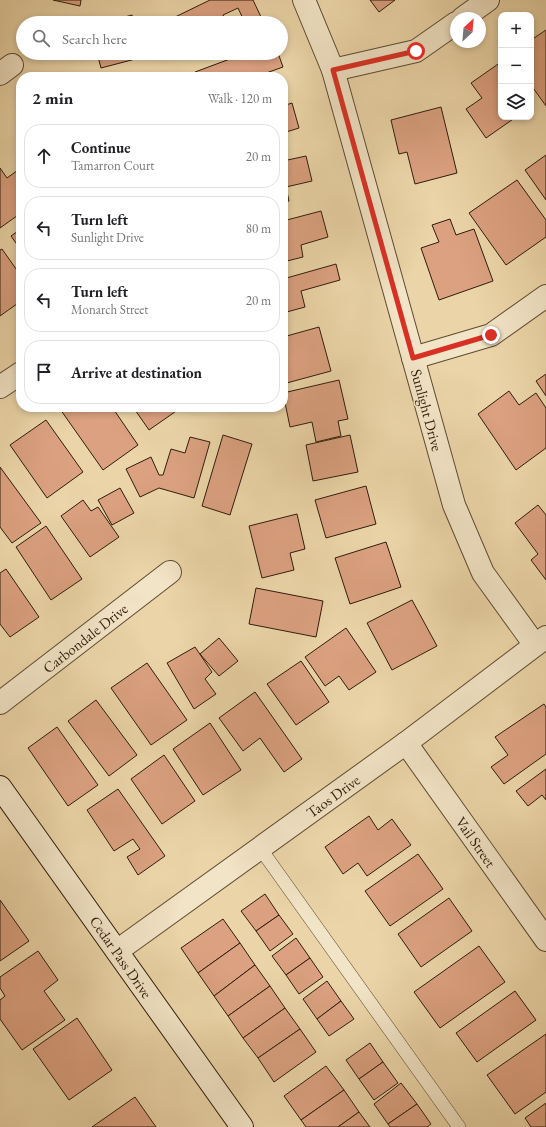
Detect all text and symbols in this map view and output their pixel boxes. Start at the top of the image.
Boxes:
north arrow [450,12,486,48]
map controls [498,12,534,120]
button: + [498,12,534,48]
search box [16,16,288,60]
icon: search [30,27,52,49]
text: Search here [62,29,127,48]
route start [407,42,425,60]
button: − [498,48,534,84]
button: layers [498,84,534,120]
text: 2 min [32,87,73,109]
text: Walk · 120 m [208,90,272,107]
text: Continue [71,138,131,157]
icon: ahead [33,145,55,167]
text: 20 m [246,148,271,165]
text: Tamarron Court [71,157,154,174]
text: Turn left [71,210,128,229]
icon: left [33,217,55,239]
text: 80 m [246,220,271,237]
text: Sunlight Drive [71,229,144,246]
text: Turn left [71,282,128,301]
icon: left [33,289,55,311]
text: 20 m [246,292,271,309]
text: Monarch Street [71,301,148,318]
route end [482,326,500,344]
icon: arrive [33,361,55,383]
text: Arrive at destination [71,363,202,382]
street label: Sunlight Drive [407,367,447,453]
street label: Carbondale Drive [39,599,131,677]
street label: Taos Drive [302,770,364,822]
street label: Vail Street [452,813,501,871]
street label: Cedar Pass Drive [86,912,156,1002]

